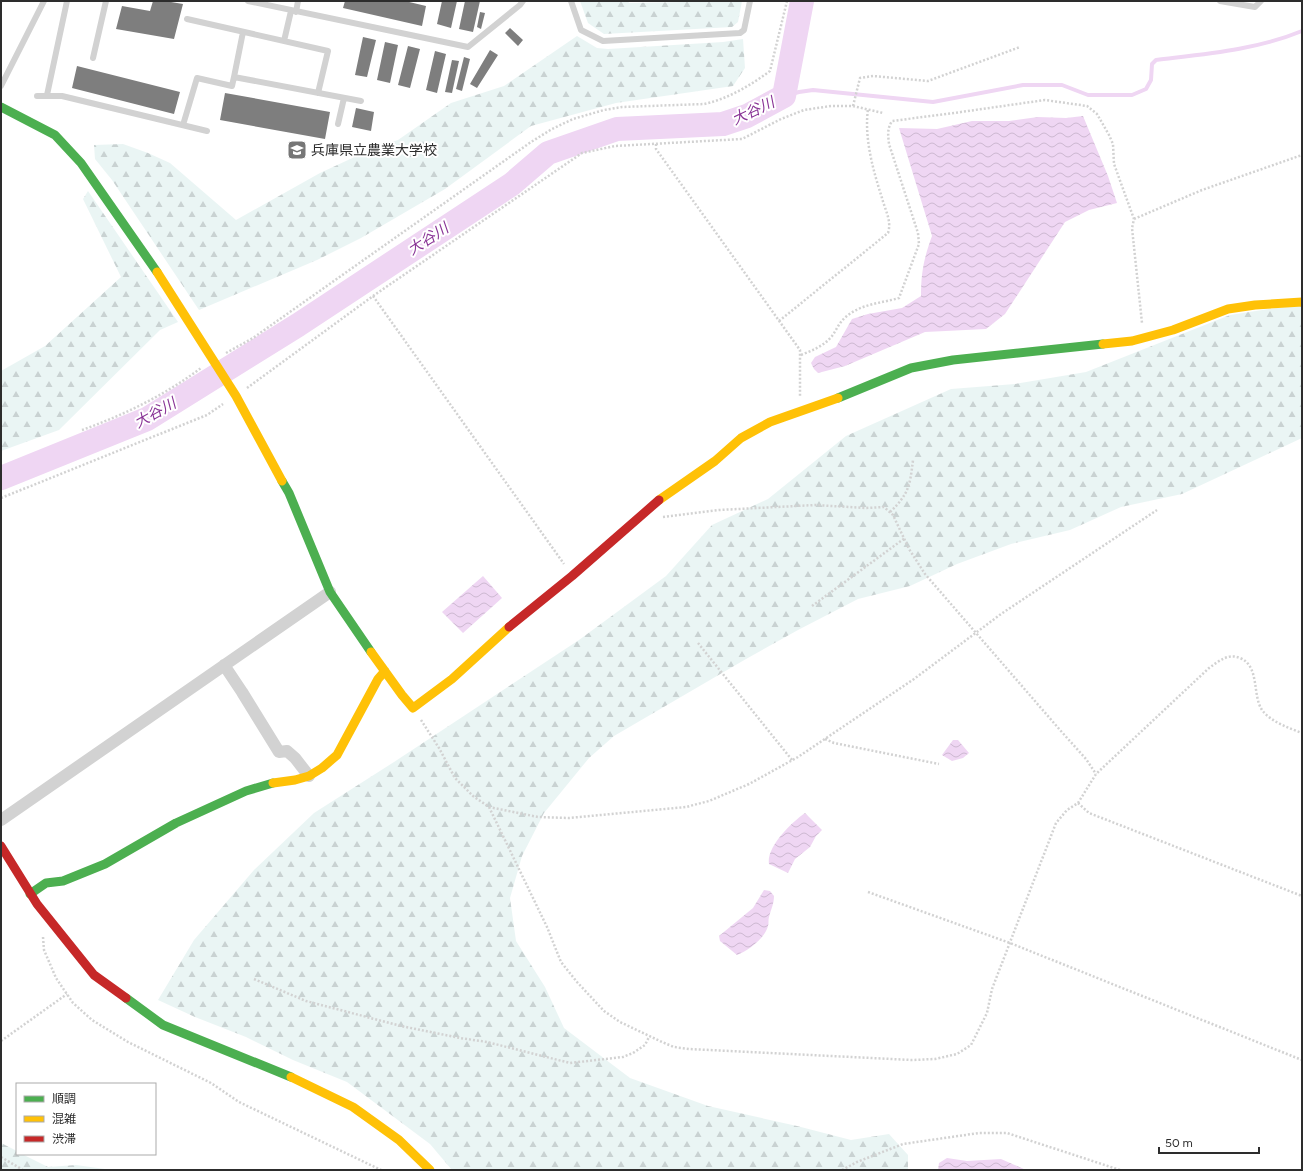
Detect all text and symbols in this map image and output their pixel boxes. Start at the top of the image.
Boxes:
water label: 大谷川 [729,92,779,129]
school or university icon: 兵庫県立農業大学校 [286,139,308,161]
place label: 兵庫県立農業大学校 [311,142,437,159]
water label: 大谷川 [404,218,453,259]
water label: 大谷川 [131,393,181,432]
legend [16,1083,156,1155]
text: 順調 [52,1092,76,1106]
text: 混雑 [52,1112,76,1126]
scale bar [1159,1129,1259,1155]
text: 渋滞 [52,1132,76,1146]
text: 50 m [1165,1136,1193,1150]

